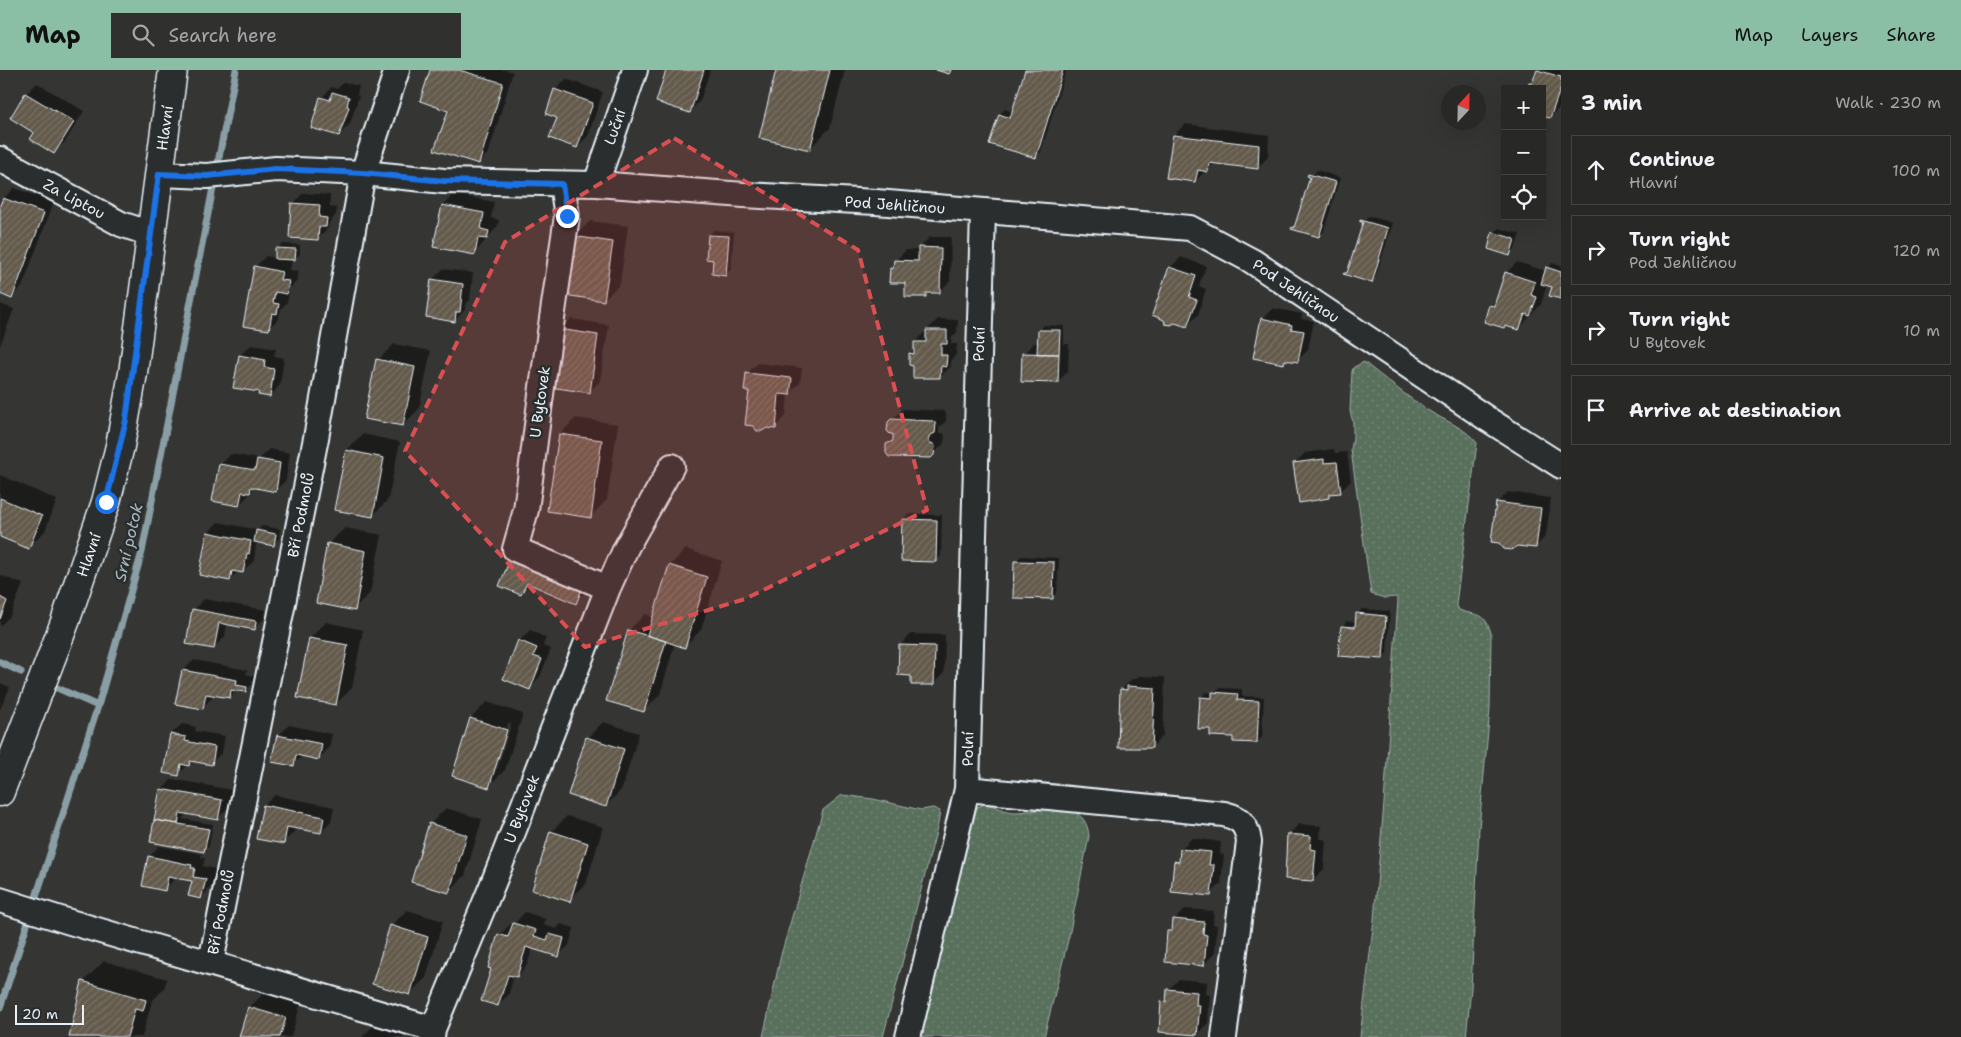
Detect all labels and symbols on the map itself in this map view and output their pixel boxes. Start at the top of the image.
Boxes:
north arrow [1441,85,1486,130]
street label: Hlavní [152,103,178,152]
street label: Luční [600,106,631,148]
street label: Za Liptou [40,174,108,224]
street label: Pod Jehličnou [844,192,946,218]
route end [556,205,579,228]
street label: Pod Jehličnou [1249,254,1343,328]
street label: Polní [968,325,990,362]
street label: U Bytovek [525,365,555,439]
street label: Bří Podmolů [283,471,319,559]
route start [95,491,118,514]
water label: Srní potok [109,501,148,583]
street label: Hlavní [72,530,106,580]
street label: Polní [958,731,978,767]
street label: U Bytovek [500,772,544,846]
street label: Bří Podmolů [203,868,239,956]
scale bar [15,1002,84,1025]

